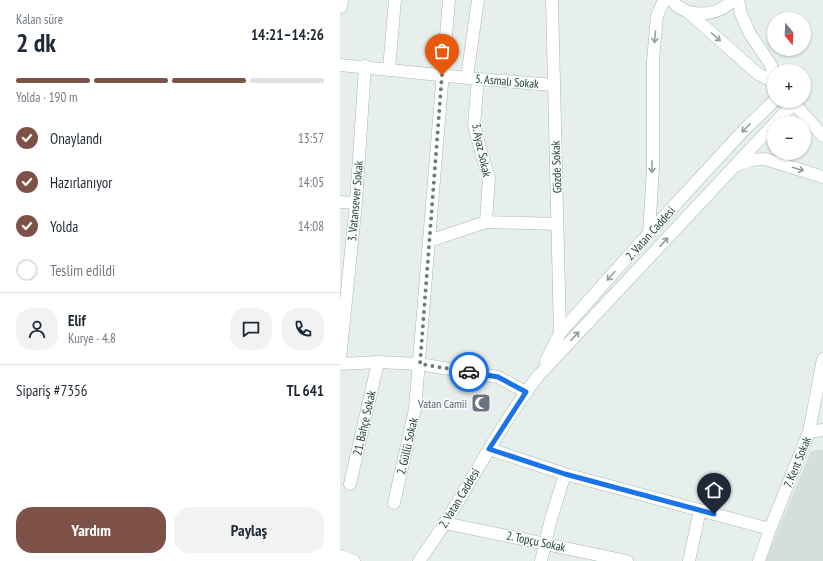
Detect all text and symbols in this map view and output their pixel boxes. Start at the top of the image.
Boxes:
text: Kalan süre [16,11,63,28]
north arrow [767,12,811,56]
map controls [767,12,811,160]
text: 14:21–14:26 [251,25,324,44]
text: 2 dk [16,26,56,59]
one-way arrow [651,30,659,43]
one-way arrow [711,33,721,42]
pin [425,34,459,75]
icon: bag [431,40,453,62]
button: + [767,64,811,108]
street label: 5. Asmalı Sokak [475,71,540,91]
text: Yolda · 190 m [16,89,78,106]
button: − [767,116,811,160]
street label: 3. Ayaz Sokak [469,122,495,179]
one-way arrow [741,123,751,133]
icon: check [16,127,38,149]
text: Onaylandı [50,129,102,148]
text: 13:57 [298,130,324,147]
street label: Gözde Sokak [548,140,564,193]
street label: 3. Vatansever Sokak [344,160,366,242]
one-way arrow [649,160,656,173]
one-way arrow [792,166,805,173]
icon: check [16,171,38,193]
text: Hazırlanıyor [50,173,112,192]
text: 14:05 [298,174,324,191]
street label: 2. Vatan Caddesi [622,203,678,263]
icon: check [16,215,38,237]
text: Yolda [50,217,78,236]
text: 14:08 [298,218,324,235]
one-way arrow [659,236,668,247]
text: Teslim edildi [50,261,115,280]
one-way arrow [607,271,616,281]
button: person [16,308,58,350]
button: chat [230,308,272,350]
button: phone [282,308,324,350]
text: Elif [68,311,85,330]
text: Kurye · 4.8 [68,330,116,347]
one-way arrow [570,332,579,342]
courier [449,352,489,392]
icon: car [458,361,480,383]
text: Sipariş #7356 [16,381,88,400]
text: TL 641 [287,381,324,400]
street label: 21. Bahçe Sokak [349,389,379,457]
mosque icon: Vatan Camii [470,392,492,414]
place label: Vatan Camii [417,396,467,411]
street label: 2. Güllü Sokak [393,416,421,476]
street label: 7. Kent Sokak [780,434,814,490]
street label: 2. Vatan Caddesi [435,465,483,531]
pin [697,473,731,514]
icon: home [703,479,725,501]
button: Yardım [16,507,166,553]
button: Paylaş [174,507,324,553]
street label: 2. Topçu Sokak [505,527,567,555]

